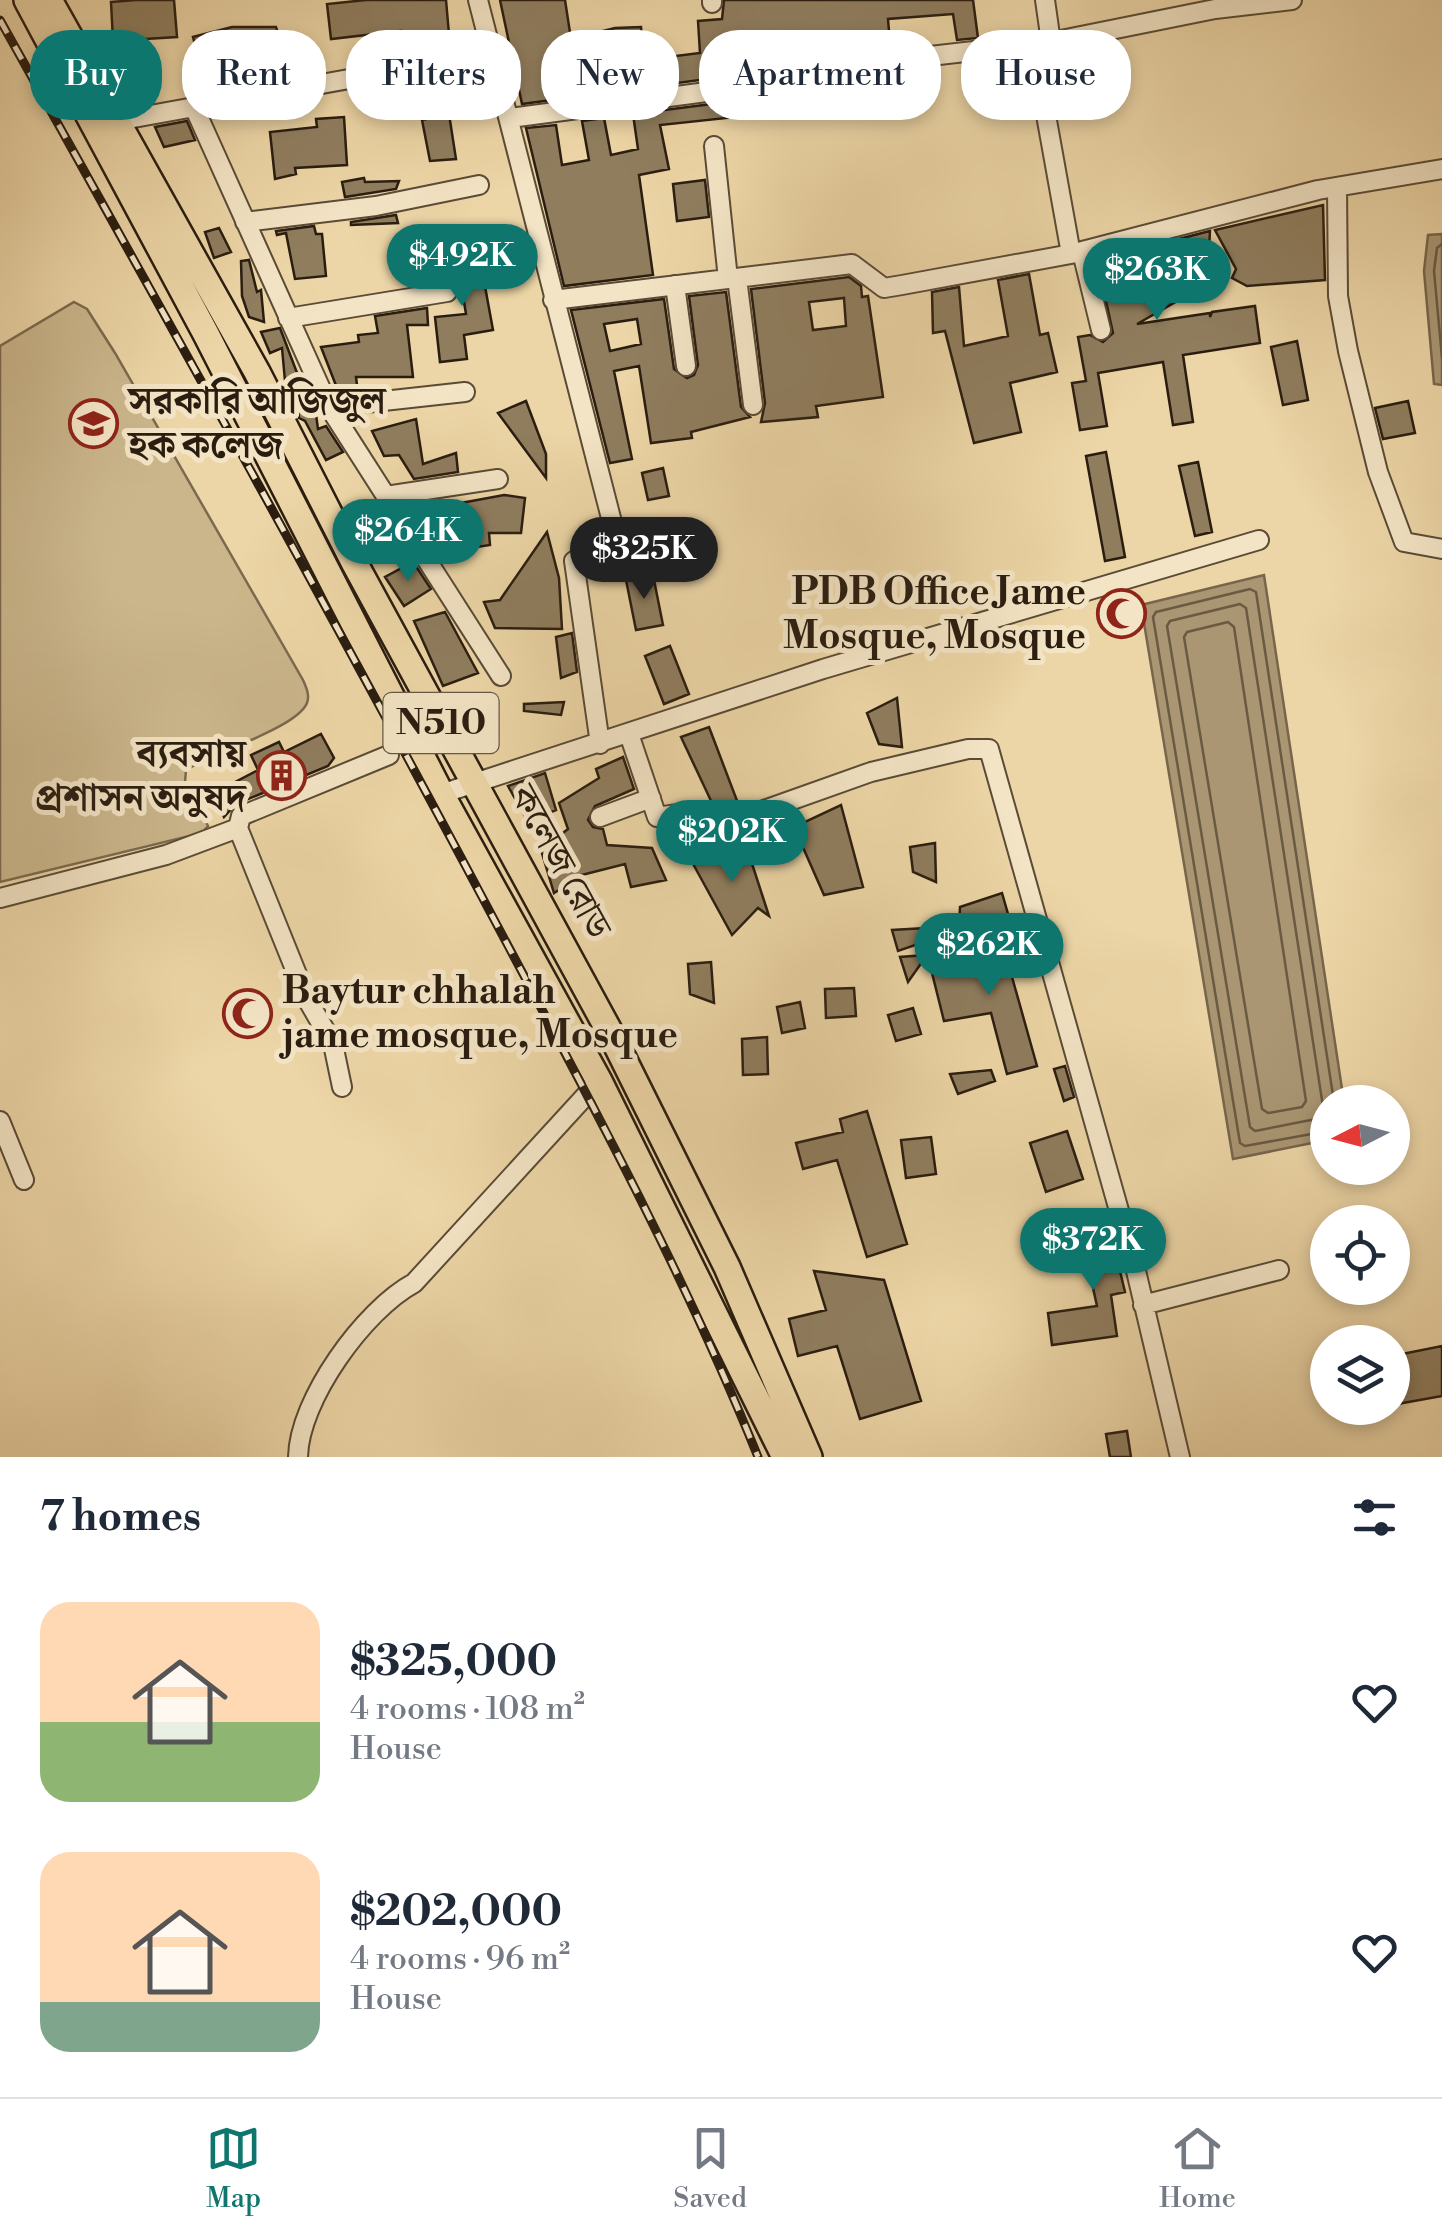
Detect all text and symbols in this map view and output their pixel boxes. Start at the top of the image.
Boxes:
chip: Buy [30,30,162,120]
chip: Rent [182,30,326,120]
chip: Filters [346,30,521,120]
chip: New [541,30,679,120]
chip: Apartment [699,30,941,120]
chip: House [961,30,1131,120]
pin: $492K [392,224,532,309]
text: $492K [409,236,515,276]
pin: $263K [1087,238,1227,323]
text: $263K [1105,250,1209,290]
place label: সরকারি আজিজুল হক কলেজ [126,377,388,469]
school or university icon: সরকারি আজিজুল হক কলেজ [67,397,119,449]
pin: $264K [338,499,478,584]
text: $264K [354,511,462,551]
pin: $325K [574,517,714,602]
text: $325K [592,529,696,569]
place label: PDB Office Jame Mosque, Mosque [783,569,1086,660]
mosque icon: PDB Office Jame Mosque, Mosque [1095,588,1147,640]
road number: N510 [384,693,498,753]
place label: ব্যবসায় প্রশাসন অনুষদ [35,731,248,822]
building icon: ব্যবসায় প্রশাসন অনুষদ [255,750,307,802]
street label: কলেজ রোড [498,775,622,948]
pin: $202K [662,800,802,885]
text: $202K [678,812,786,852]
pin: $262K [919,913,1059,998]
text: $262K [936,925,1042,965]
place label: Baytur chhalah jame mosque, Mosque [278,968,678,1059]
mosque icon: Baytur chhalah jame mosque, Mosque [221,987,273,1039]
north arrow [1310,1085,1410,1185]
map controls [1310,1085,1410,1425]
button: locate [1310,1205,1410,1305]
pin: $372K [1023,1208,1163,1293]
text: $372K [1042,1220,1144,1260]
button: layers [1310,1325,1410,1425]
icon: filters [1347,1490,1402,1545]
text: 7 homes [40,1491,201,1544]
text: $325,000 [350,1636,557,1689]
icon: home [120,1642,240,1762]
icon: heart [1347,1675,1402,1730]
text: 4 rooms · 108 m² [350,1689,585,1729]
text: House [350,1729,442,1769]
text: $202,000 [350,1886,562,1939]
icon: home [120,1892,240,2012]
icon: heart [1347,1925,1402,1980]
text: 4 rooms · 96 m² [350,1939,570,1979]
text: House [350,1979,442,2019]
tab: Map [206,2121,261,2216]
tab: Saved [673,2121,747,2216]
tab: Home [1159,2121,1236,2216]

